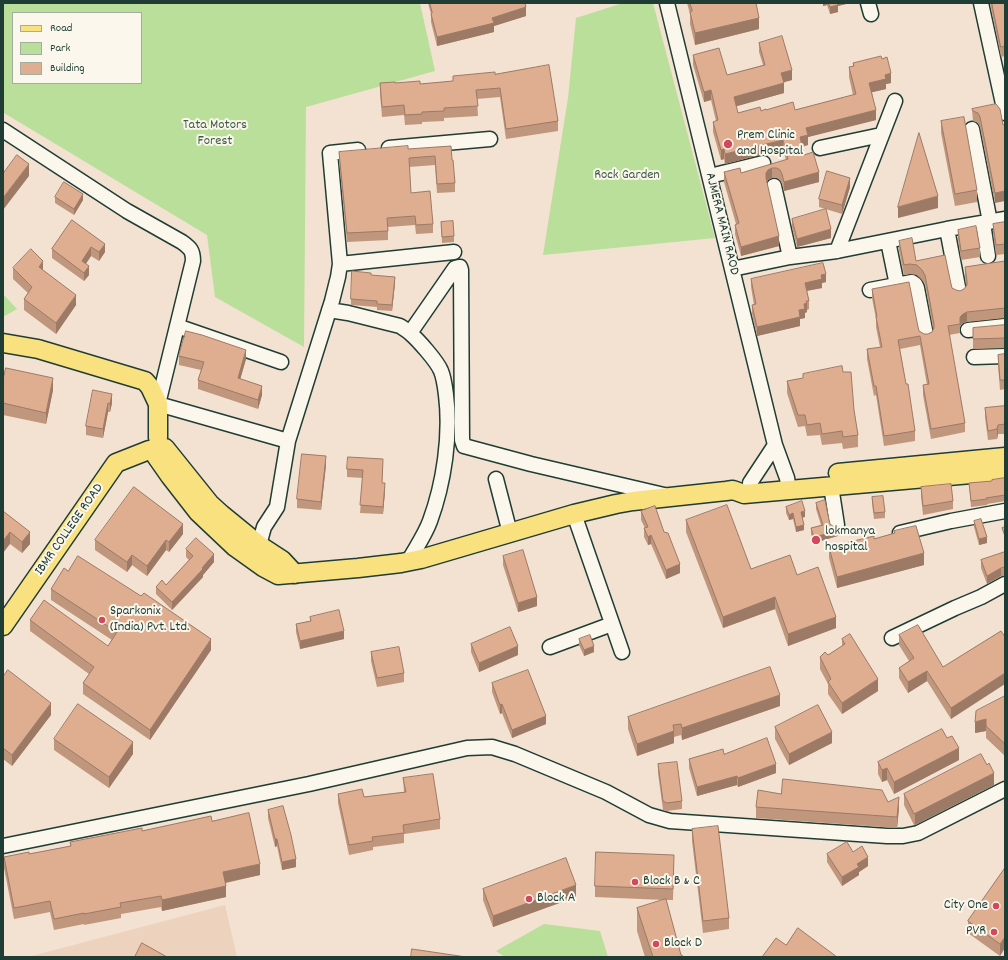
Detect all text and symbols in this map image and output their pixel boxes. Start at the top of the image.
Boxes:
legend [12,12,142,84]
text: Road [50,20,72,37]
text: Park [50,40,70,57]
text: Building [50,60,85,77]
park label: Tata Motors Forest [183,118,247,150]
place label: Prem Clinic and Hospital [737,128,803,160]
marker: Prem Clinic and Hospital [722,138,734,150]
park label: Rock Garden [594,168,660,184]
street label: AJMERA MAIN RAOD [700,171,742,277]
street label: IBMR COLLEGE ROAD [32,481,108,579]
place label: lokmanya hospital [825,524,875,556]
marker: lokmanya hospital [810,534,822,546]
place label: Sparkonix (India) Pvt. Ltd. [110,604,189,636]
marker: Sparkonix (India) Pvt. Ltd. [97,615,107,625]
place label: Block B & C [643,874,700,890]
marker: Block B & C [630,877,640,887]
place label: Block A [537,891,575,907]
marker: Block A [524,894,534,904]
place label: City One [944,898,988,914]
marker: City One [991,901,1001,911]
place label: PVR [966,924,986,940]
marker: PVR [989,927,999,937]
place label: Block D [664,936,702,952]
marker: Block D [651,939,661,949]

